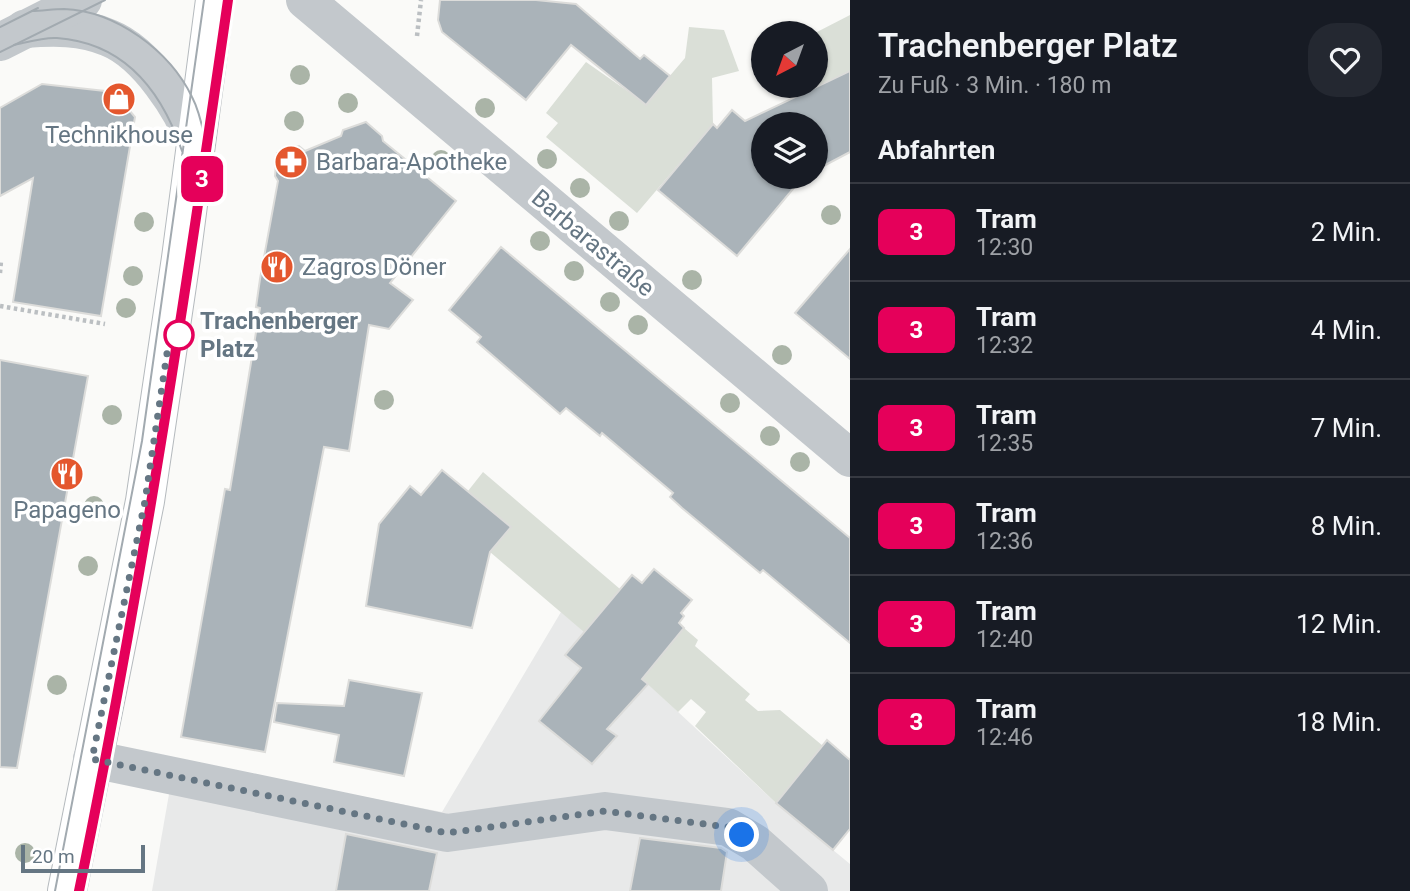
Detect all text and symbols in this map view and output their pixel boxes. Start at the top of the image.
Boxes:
north arrow [751,21,828,98]
map controls [751,21,828,189]
button: heart [1308,23,1382,97]
text: Trachenberger Platz [878,26,1178,65]
text: Zu Fuß · 3 Min. · 180 m [878,72,1111,99]
shop icon: Technikhouse [100,80,138,118]
button: layers [751,112,828,189]
place label: Technikhouse [45,121,193,149]
text: Abfahrten [878,135,995,165]
pharmacy icon: Barbara-Apotheke [272,143,310,181]
place label: Barbara-Apotheke [316,148,507,176]
line badge: 3 [179,156,225,202]
text: 3 [195,165,209,193]
street label: Barbarastraße [526,184,660,302]
text: Tram [976,204,1037,234]
text: 2 Min. [1311,217,1382,247]
text: 3 [910,218,923,246]
text: 12:30 [976,234,1033,261]
restaurant icon: Zagros Döner [258,248,296,286]
place label: Zagros Döner [302,253,446,281]
text: Tram [976,302,1037,332]
place label: Trachenberger Platz [200,307,358,363]
text: 4 Min. [1311,315,1382,345]
text: 3 [910,316,923,344]
marker: Trachenberger Platz [164,320,194,350]
text: 12:32 [976,332,1033,359]
text: Tram [976,400,1037,430]
text: 7 Min. [1311,413,1382,443]
text: 3 [910,414,923,442]
text: 12:35 [976,430,1033,457]
restaurant icon: Papageno [48,455,86,493]
place label: Papageno [13,496,121,524]
text: Tram [976,498,1037,528]
text: 8 Min. [1311,511,1382,541]
text: 3 [910,512,923,540]
text: 12:36 [976,528,1033,555]
text: Tram [976,596,1037,626]
text: 12 Min. [1296,609,1382,639]
text: 3 [910,610,923,638]
text: 12:40 [976,626,1033,653]
text: Tram [976,694,1037,724]
text: 18 Min. [1296,707,1382,737]
text: 3 [910,708,923,736]
text: 12:46 [976,724,1033,751]
your location [724,817,759,852]
scale bar [21,842,145,874]
text: 20 m [32,845,75,868]

